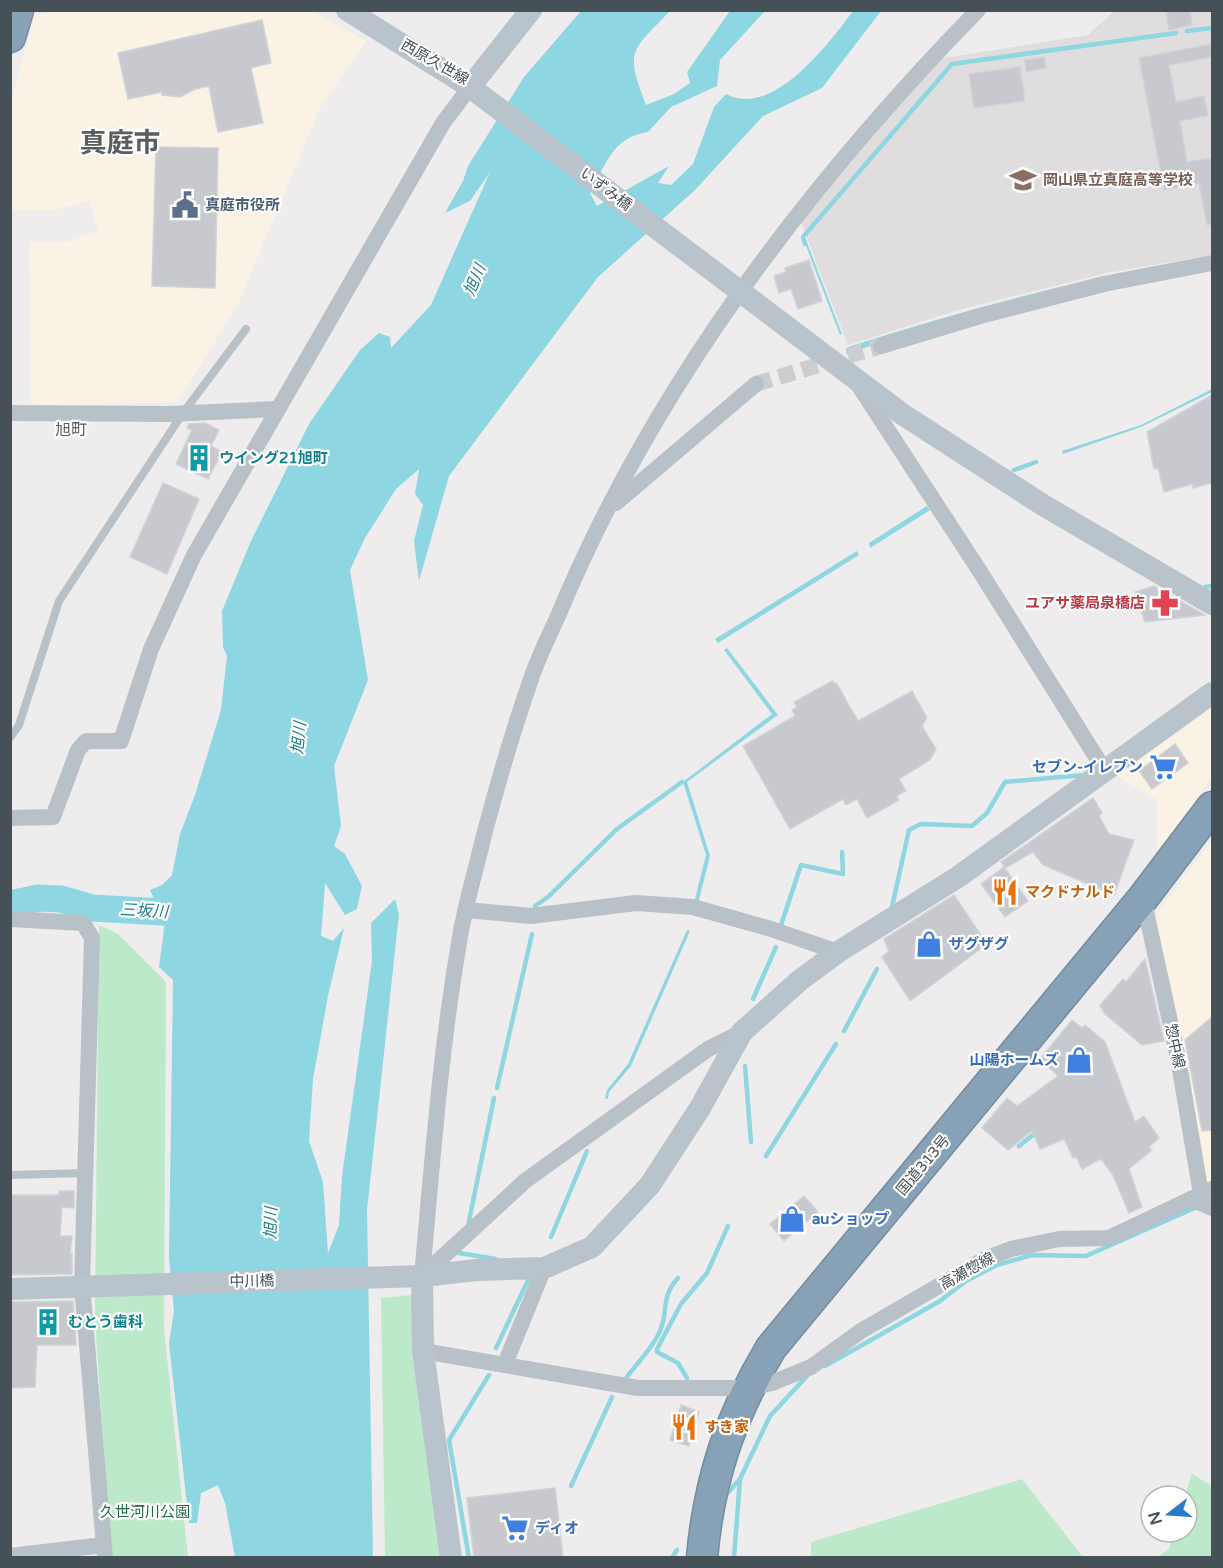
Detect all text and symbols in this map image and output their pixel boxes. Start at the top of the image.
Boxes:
street label: 西原久世線 [398,35,472,89]
district label: 真庭市 [80,127,161,160]
street label: いずみ橋 [577,164,635,214]
school or university icon: 岡山県立真庭高等学校 [1008,165,1038,195]
place label: 岡山県立真庭高等学校 [1043,171,1193,189]
public building icon: 真庭市役所 [170,190,200,220]
place label: 真庭市役所 [205,196,280,214]
water label: 旭川 [460,260,491,299]
district label: 旭町 [55,420,87,440]
building icon: ウイング21旭町 [184,443,214,473]
place label: ウイング21旭町 [219,449,328,467]
pharmacy icon: ユアサ薬局泉橋店 [1150,588,1180,618]
place label: ユアサ薬局泉橋店 [1025,594,1145,612]
water label: 旭川 [287,719,311,755]
supermarket icon: セブン-イレブン [1148,752,1178,782]
place label: セブン-イレブン [1032,758,1143,776]
restaurant icon: マクドナルド [990,877,1020,907]
place label: マクドナルド [1025,883,1115,901]
water label: 三坂川 [120,900,170,922]
shop icon: ザグザグ [914,929,944,959]
place label: ザグザグ [949,935,1009,953]
street label: 惣中線 [1162,1022,1188,1070]
shop icon: 山陽ホームズ [1064,1045,1094,1075]
place label: 山陽ホームズ [969,1051,1059,1069]
street label: 国道313号 [893,1131,953,1199]
shop icon: auショップ [777,1204,807,1234]
water label: 旭川 [260,1205,282,1239]
place label: auショップ [812,1210,890,1228]
street label: 高瀬惣線 [936,1249,998,1293]
street label: 中川橋 [229,1272,275,1290]
building icon: むとう歯科 [33,1307,63,1337]
place label: むとう歯科 [68,1313,143,1331]
restaurant icon: すき家 [669,1412,699,1442]
place label: すき家 [704,1418,749,1436]
north arrow [1139,1484,1199,1544]
park label: 久世河川公園 [100,1503,190,1521]
text: N [1144,1509,1167,1527]
supermarket icon: ディオ [500,1513,530,1543]
place label: ディオ [535,1519,579,1537]

